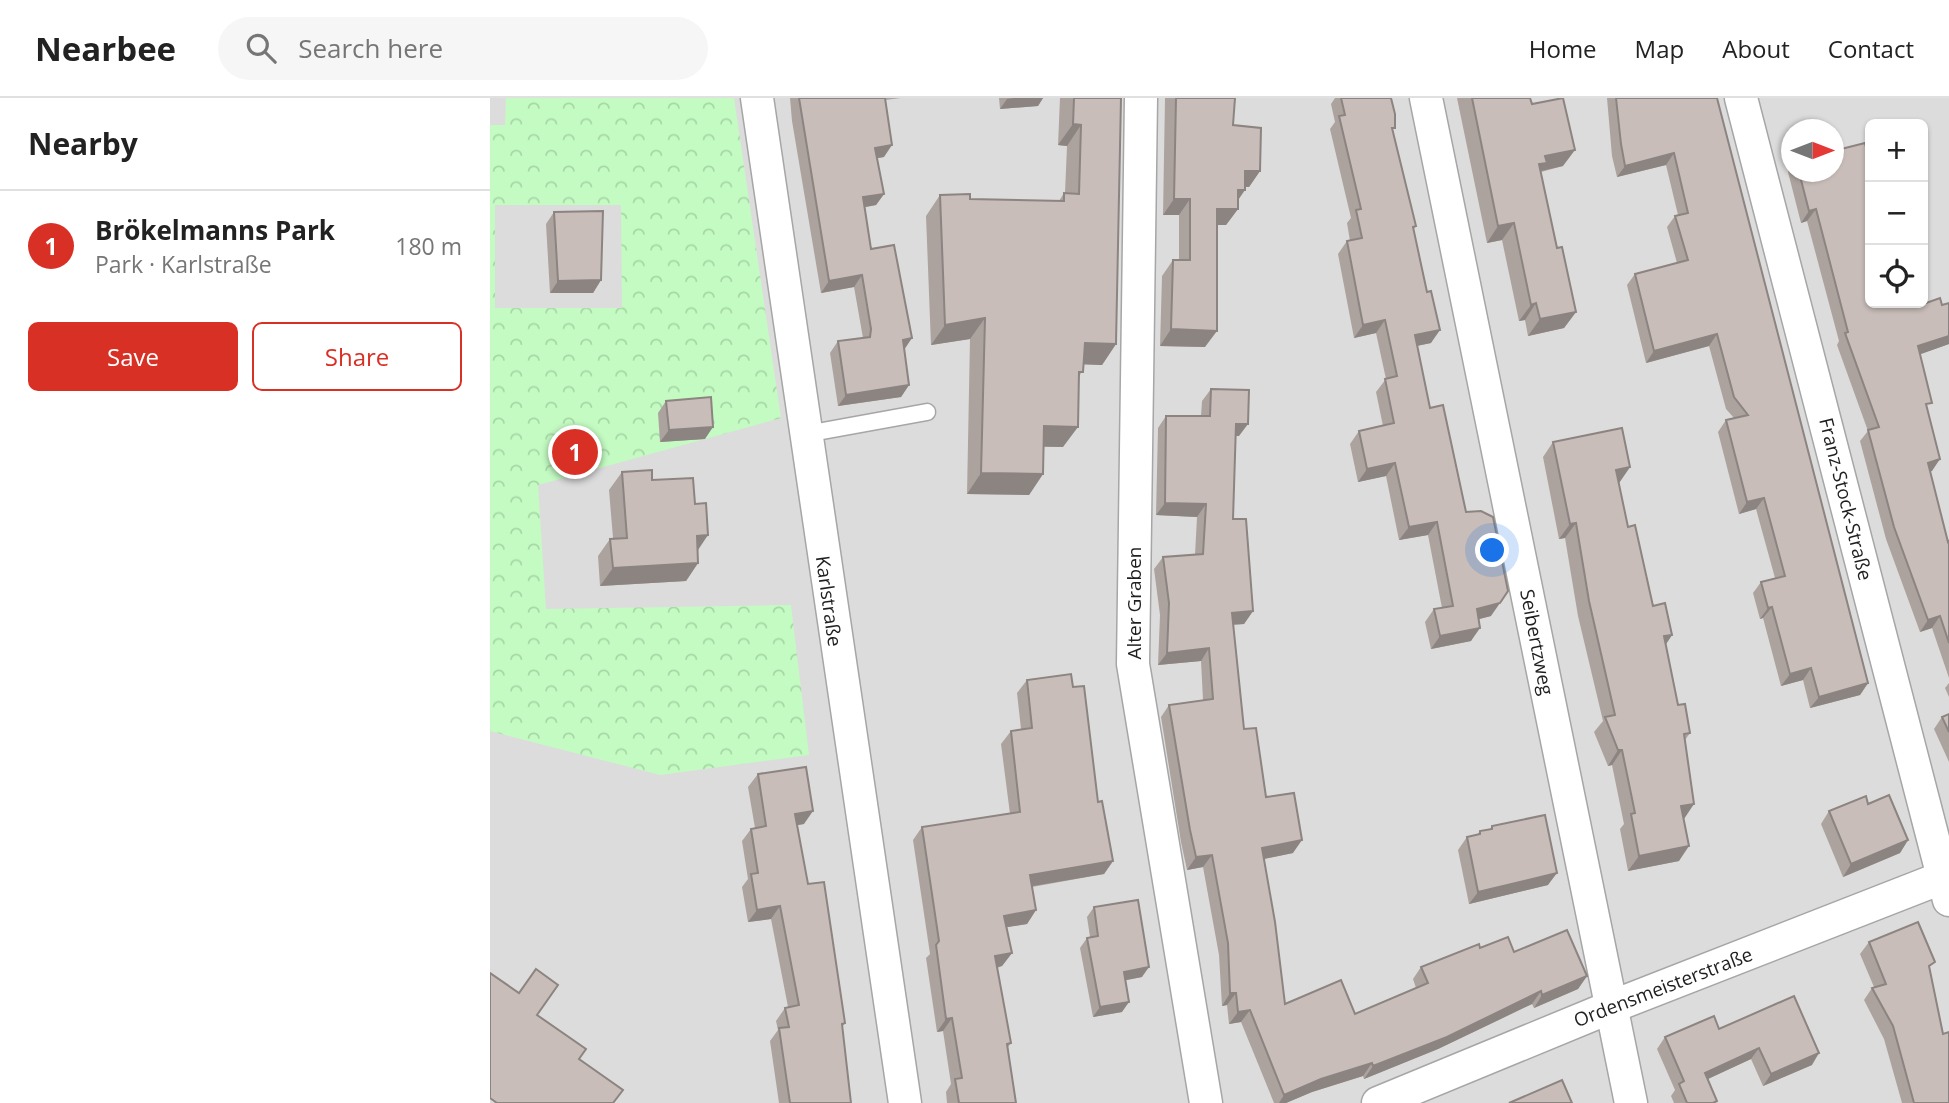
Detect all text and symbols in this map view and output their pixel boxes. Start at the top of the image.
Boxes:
search box [218,17,708,80]
text: Nearbee [35,26,176,71]
icon: search [242,29,280,67]
text: Search here [298,30,443,66]
text: Home [1529,32,1597,65]
text: Map [1635,32,1684,65]
text: About [1722,32,1790,65]
text: Contact [1828,32,1914,65]
north arrow [1781,119,1844,182]
map controls [1865,119,1928,308]
button: + [1865,119,1928,182]
text: Nearby [28,123,138,164]
button: − [1865,182,1928,245]
text: Brökelmanns Park [95,212,335,248]
text: 1 [44,230,58,262]
text: 180 m [395,230,462,262]
button: locate [1865,245,1928,308]
text: Park · Karlstraße [95,248,272,280]
button: Save [28,322,238,391]
button: Share [252,322,462,391]
street label: Franz-Stock-Straße [1813,415,1879,583]
pin: 1 [552,426,598,478]
your location [1475,533,1509,567]
street label: Alter Graben [1121,546,1147,660]
street label: Karlstraße [810,554,848,648]
street label: Seibertzweg [1514,587,1560,697]
street label: Ordensmeisterstraße [1570,941,1756,1033]

